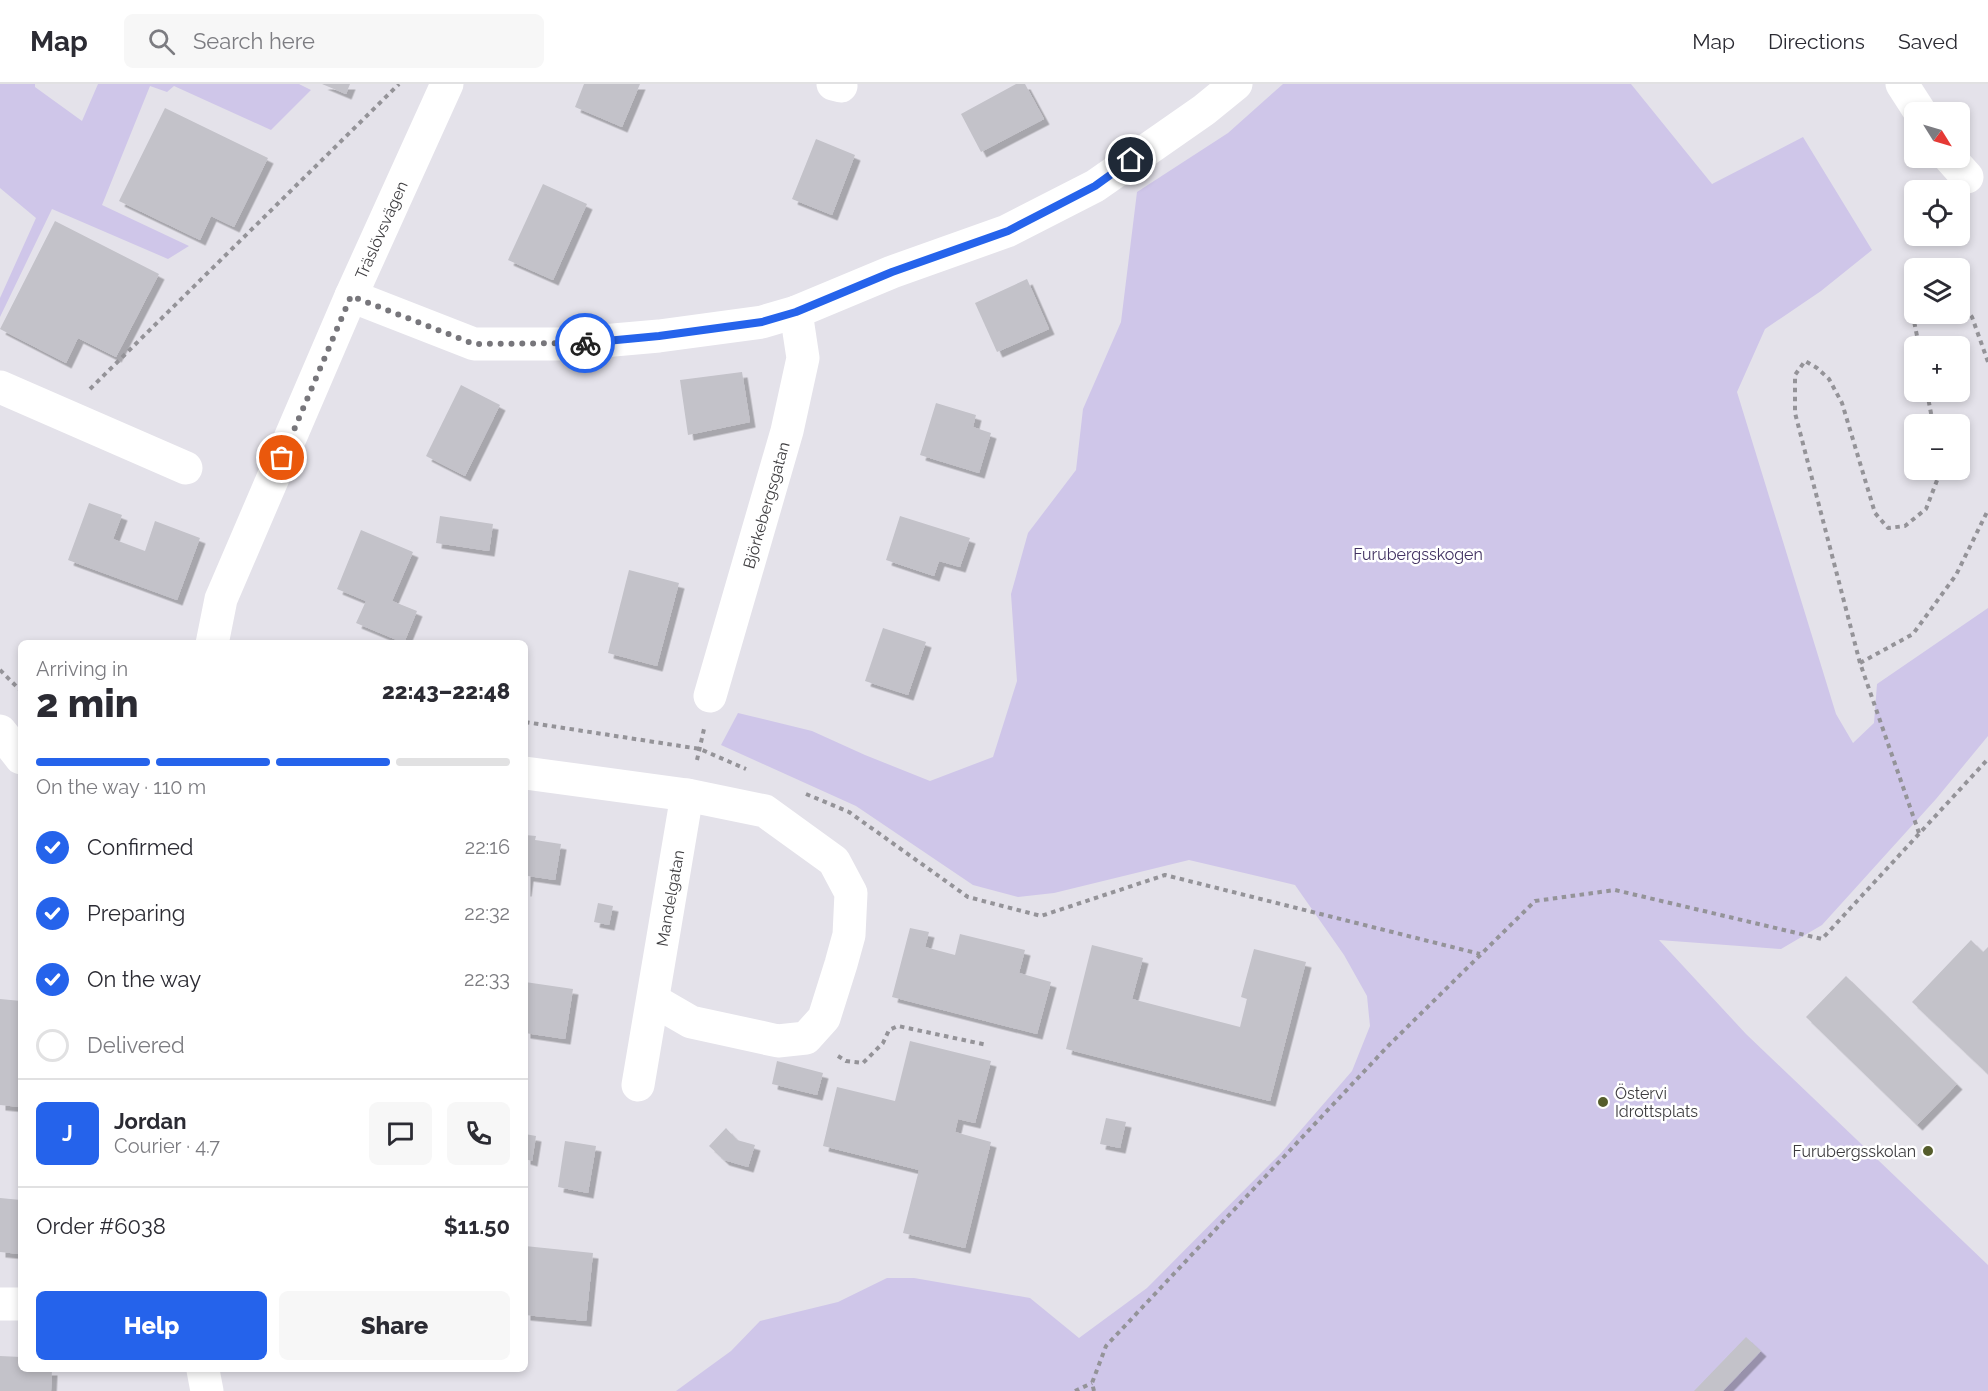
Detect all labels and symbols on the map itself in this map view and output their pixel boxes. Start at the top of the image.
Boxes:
north arrow [1904,102,1970,168]
pin [1105,134,1156,185]
street label: Träslövsvägen [351,178,412,282]
courier [555,313,615,373]
pin [256,432,307,483]
street label: Björkebergsgatan [739,440,794,571]
park label: Furubergsskogen [1353,545,1483,564]
street label: Mandelgatan [653,848,688,948]
place label: Östervi Idrottsplats [1615,1083,1698,1121]
marker: Östervi Idrottsplats [1596,1095,1610,1109]
place label: Furubergsskolan [1793,1142,1916,1161]
marker: Furubergsskolan [1921,1144,1935,1158]

